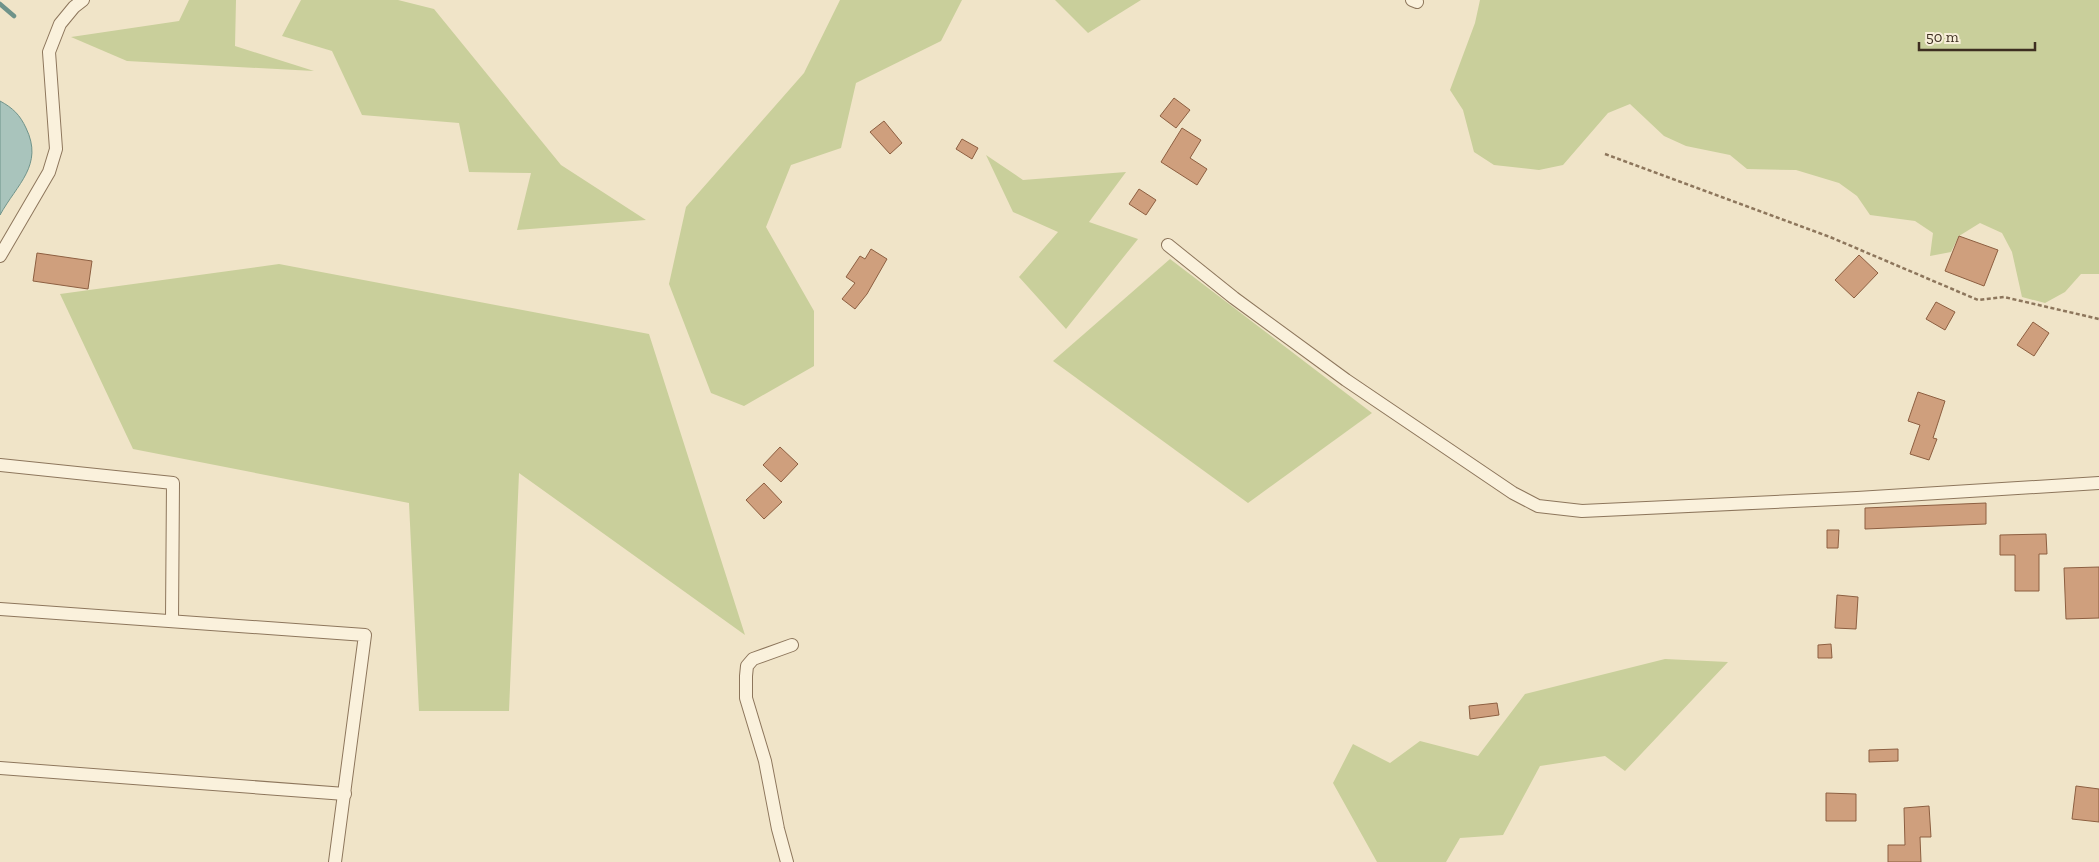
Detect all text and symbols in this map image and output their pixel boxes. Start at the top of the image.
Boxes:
scale bar [1919,20,2035,52]
text: 50 m [1926,28,1959,46]

